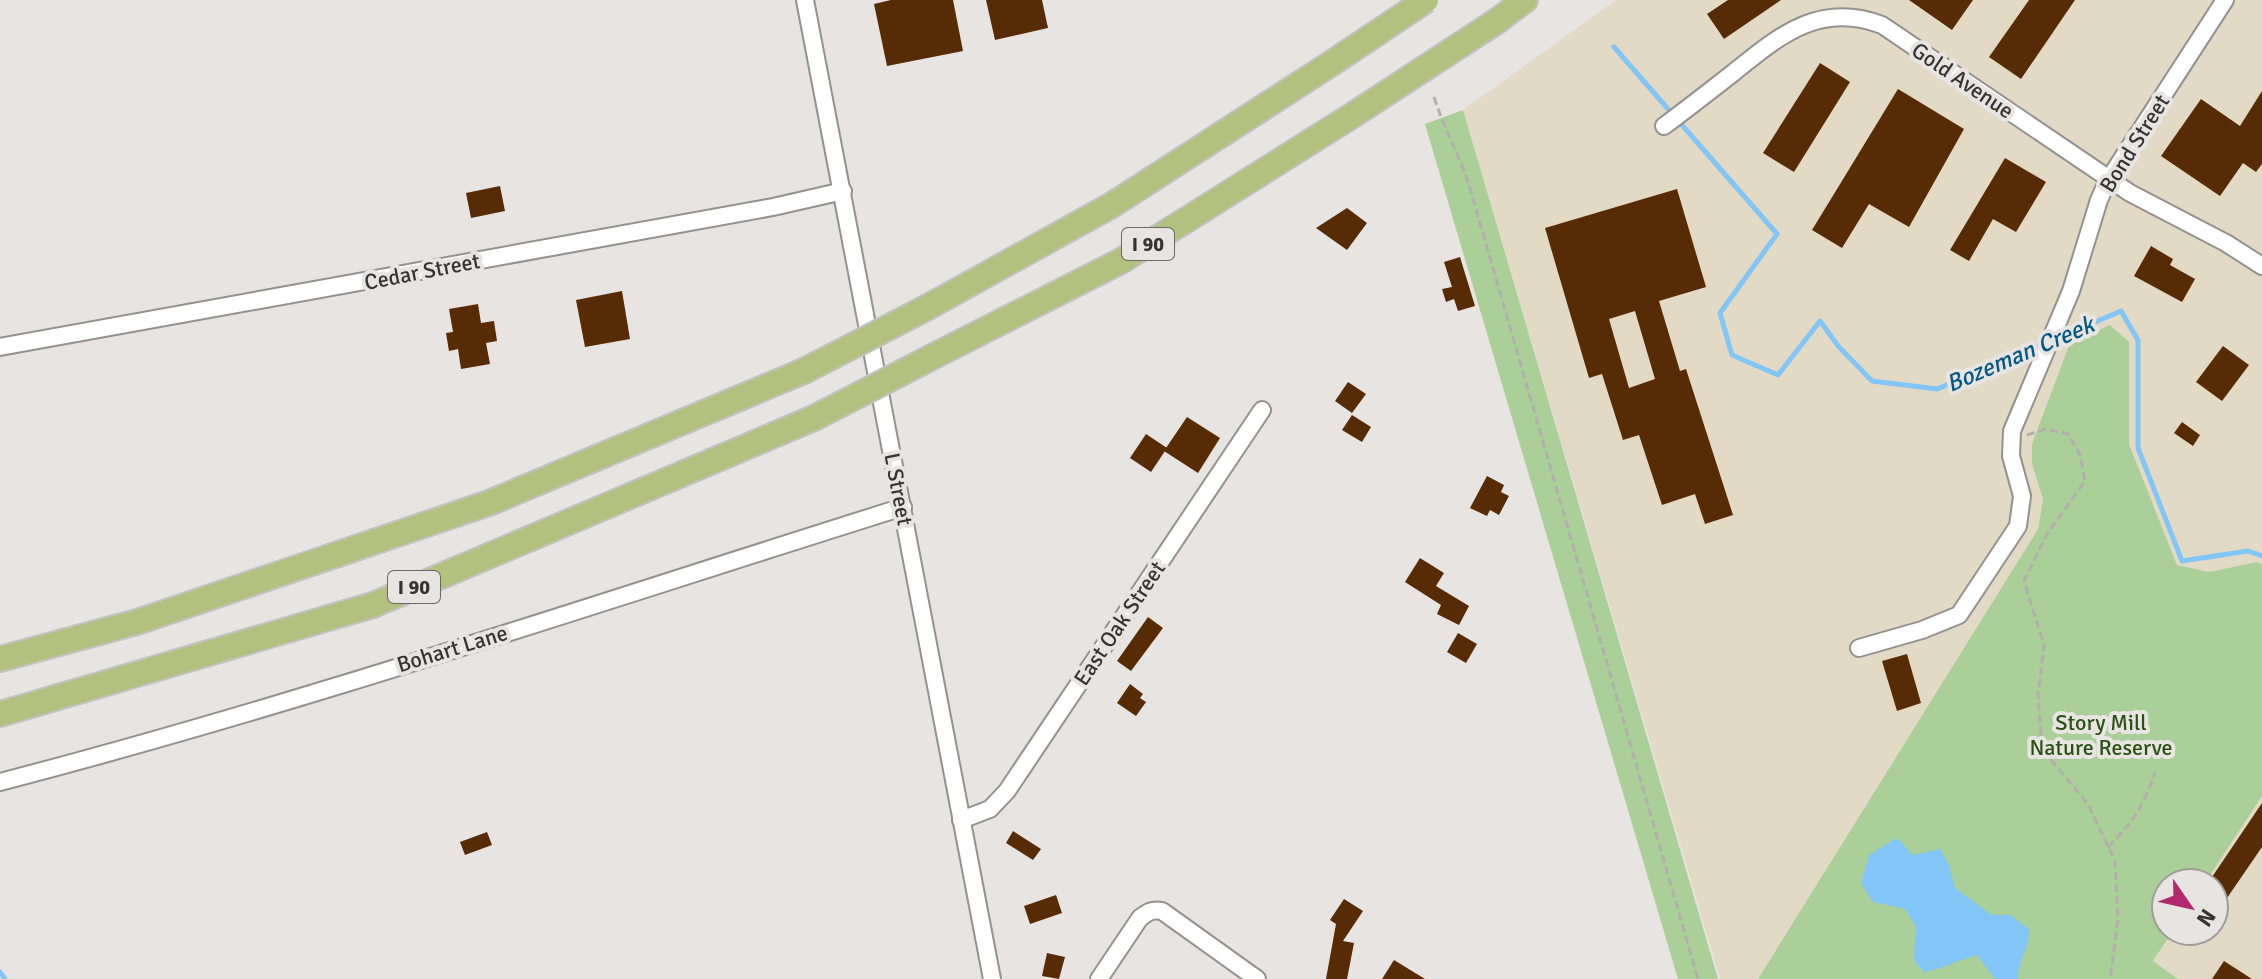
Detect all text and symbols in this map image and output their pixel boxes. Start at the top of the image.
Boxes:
street label: Gold Avenue [1907,36,2019,124]
street label: Bond Street [2094,89,2175,197]
road number: I 90 [1122,228,1174,260]
street label: Cedar Street [362,247,482,296]
water label: Bozeman Creek [1942,309,2100,399]
street label: L Street [878,450,919,528]
street label: East Oak Street [1068,556,1171,691]
road number: I 90 [388,571,440,603]
street label: Bohart Lane [393,619,511,678]
park label: Story Mill Nature Reserve [2029,709,2173,761]
north arrow [2150,867,2230,947]
text: N [2191,904,2222,932]

